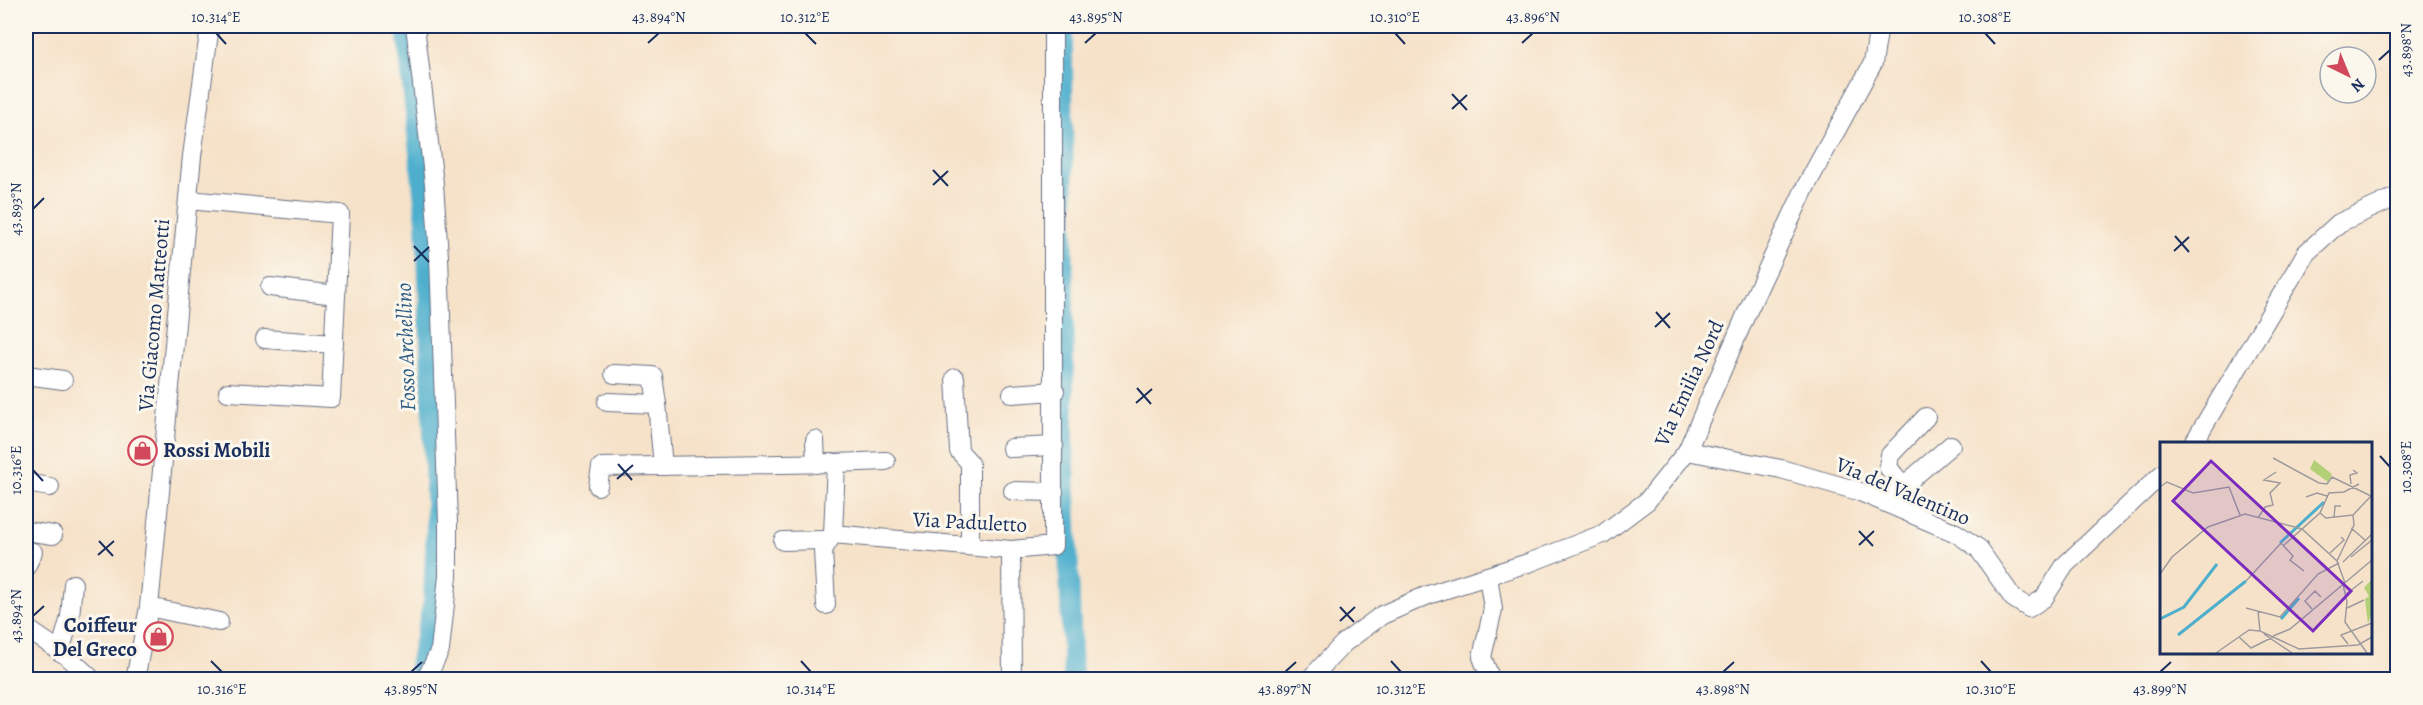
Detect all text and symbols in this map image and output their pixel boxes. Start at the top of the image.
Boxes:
text: 10.314°E [191,7,241,27]
text: 43.894°N [632,7,686,27]
text: 10.312°E [780,7,830,27]
text: 43.895°N [1069,7,1123,27]
text: 10.310°E [1370,7,1420,27]
text: 43.896°N [1506,7,1560,27]
text: 10.308°E [1959,7,2011,27]
text: 43.898°N [2396,23,2416,77]
north arrow [2318,45,2378,105]
text: N [2346,73,2369,97]
text: 43.893°N [6,182,26,236]
street label: Via Giacomo Matteotti [132,218,176,413]
water label: Fosso Archellino [389,282,423,412]
street label: Via Emilia Nord [1647,315,1731,452]
shop icon: Rossi Mobili [126,434,158,466]
place label: Rossi Mobili [163,436,270,464]
text: 10.308°E [2396,441,2416,493]
inset map [2160,442,2372,654]
text: 10.316°E [6,445,26,495]
street label: Via del Valentino [1831,450,1975,532]
street label: Via Paduletto [911,505,1028,539]
text: 43.894°N [6,589,26,643]
place label: Coiffeur Del Greco [53,611,137,663]
shop icon: Coiffeur Del Greco [142,621,174,653]
text: 10.316°E [197,679,247,699]
text: 43.895°N [384,679,438,699]
text: 10.314°E [786,679,836,699]
text: 43.897°N [1258,679,1312,699]
text: 10.312°E [1376,679,1426,699]
text: 43.898°N [1696,679,1750,699]
text: 10.310°E [1966,679,2016,699]
text: 43.899°N [2133,679,2187,699]

